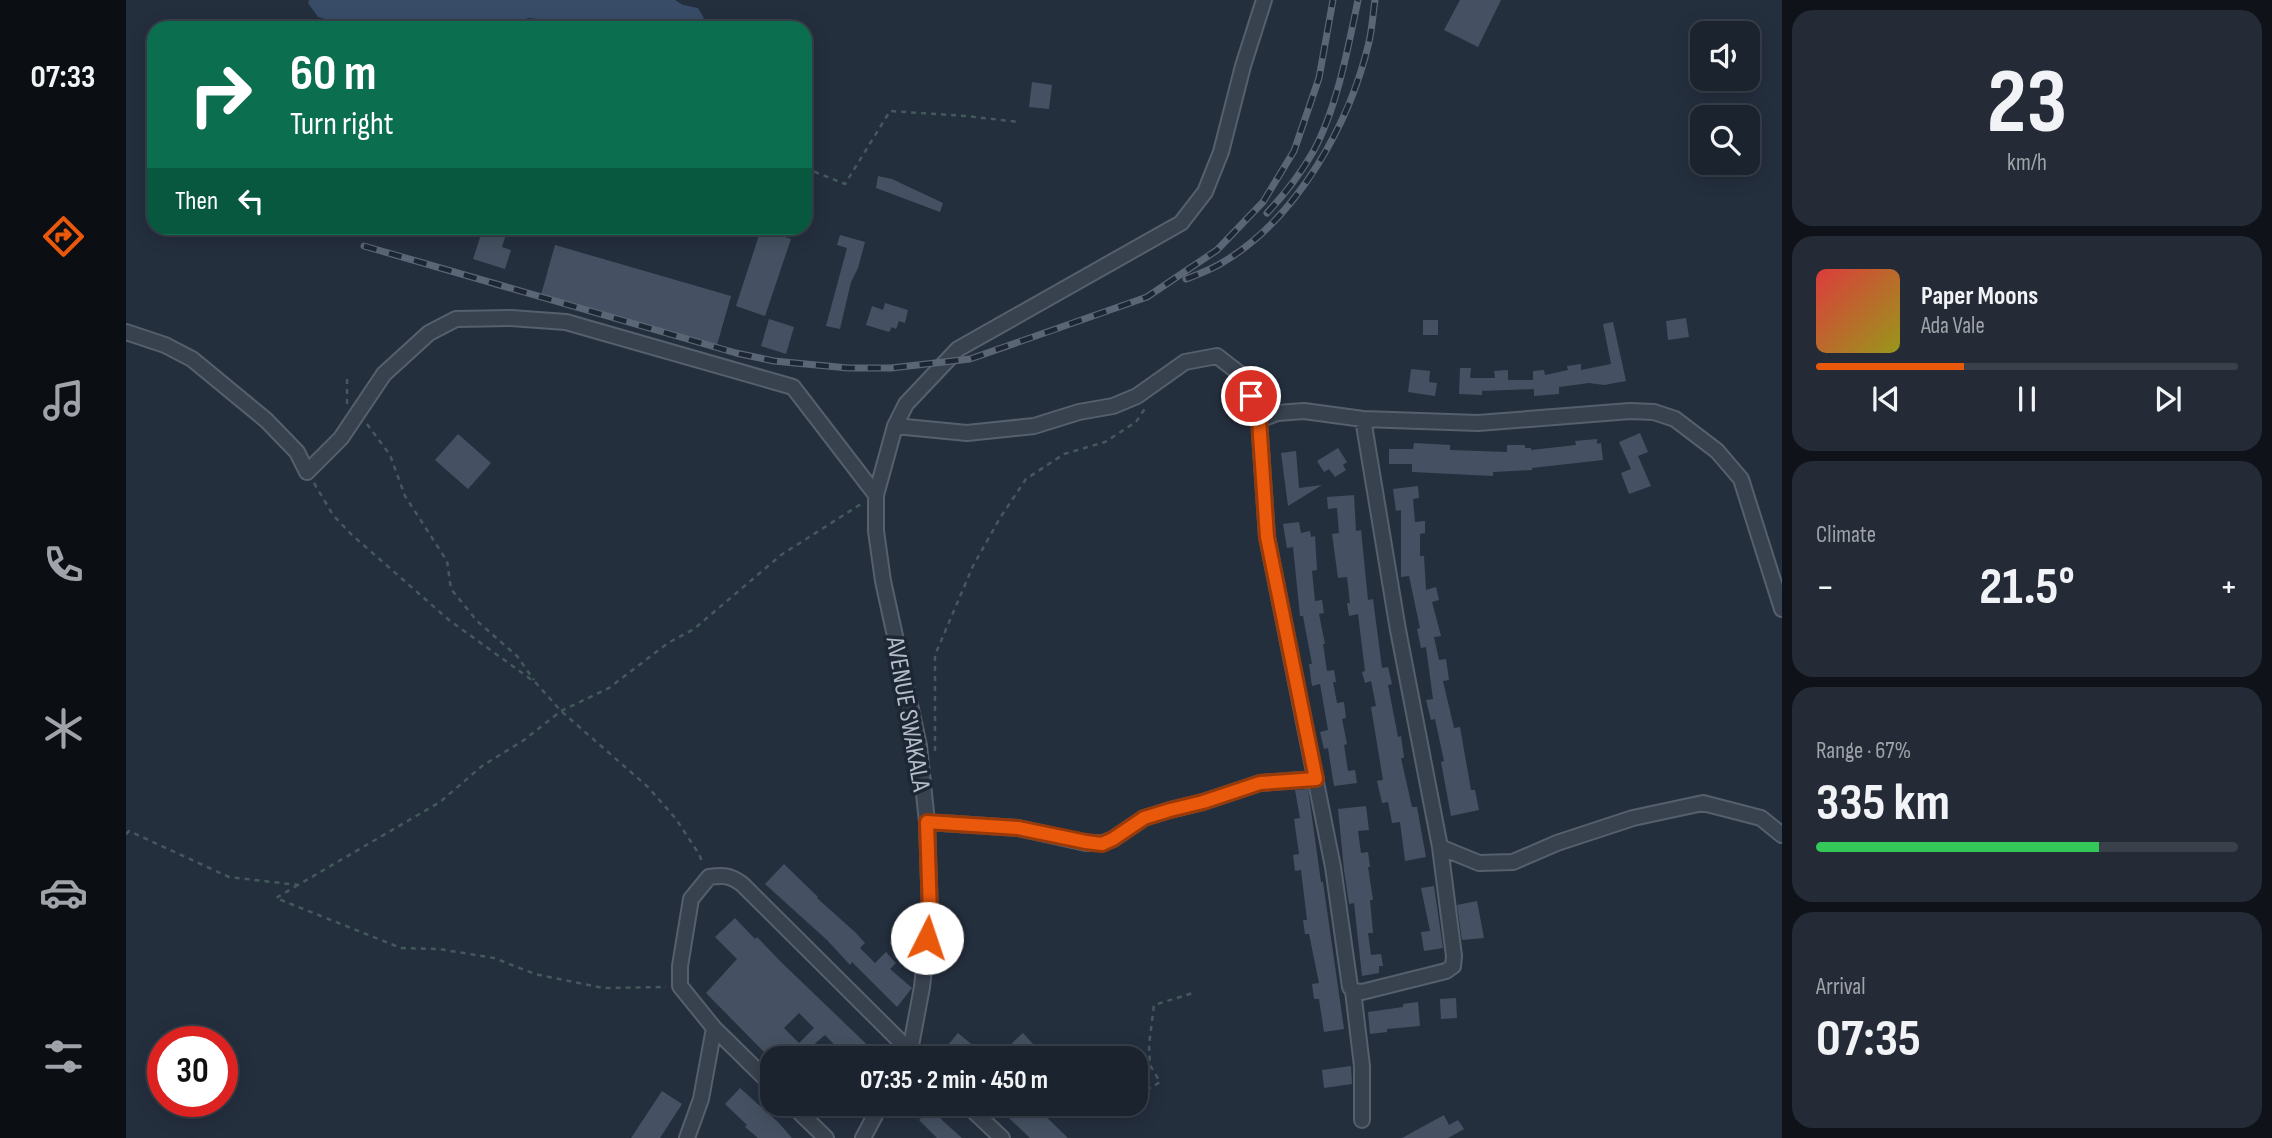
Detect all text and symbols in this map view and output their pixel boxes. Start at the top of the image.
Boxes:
map controls [1690,21,1760,175]
button: sound [1690,21,1760,91]
text: 60 m [290,45,377,104]
icon: right [175,49,266,140]
text: 23 [1987,49,2067,158]
text: 07:33 [31,58,95,97]
text: Turn right [290,105,394,144]
button: search [1690,105,1760,175]
text: km/h [2007,149,2047,177]
icon: left [232,182,270,220]
text: Then [175,186,218,217]
icon: directions [39,212,88,261]
text: Paper Moons [1921,281,2038,312]
text: Ada Vale [1921,312,1985,340]
pin [1221,366,1281,426]
icon: music [39,376,88,425]
icon: arrive [1232,377,1270,415]
icon: previous [1867,380,1905,418]
icon: pause [2008,380,2046,418]
icon: next [2149,380,2187,418]
text: Climate [1816,521,1876,549]
icon: phone [39,540,88,589]
text: 21.5° [1979,556,2075,619]
text: − [1816,565,1835,610]
text: + [2219,565,2238,610]
street label: AVENUE SWAKALA [879,634,937,795]
icon: climate [39,704,88,753]
text: Range · 67% [1816,737,1911,765]
text: 335 km [1816,772,1950,835]
icon: car [39,868,88,917]
position arrow [890,901,964,975]
text: Arrival [1816,973,1865,1001]
text: 07:35 [1816,1008,1921,1071]
speed limit sign: 30 [147,1026,238,1117]
icon: filters [39,1032,88,1081]
text: 07:35 · 2 min · 450 m [860,1065,1048,1096]

